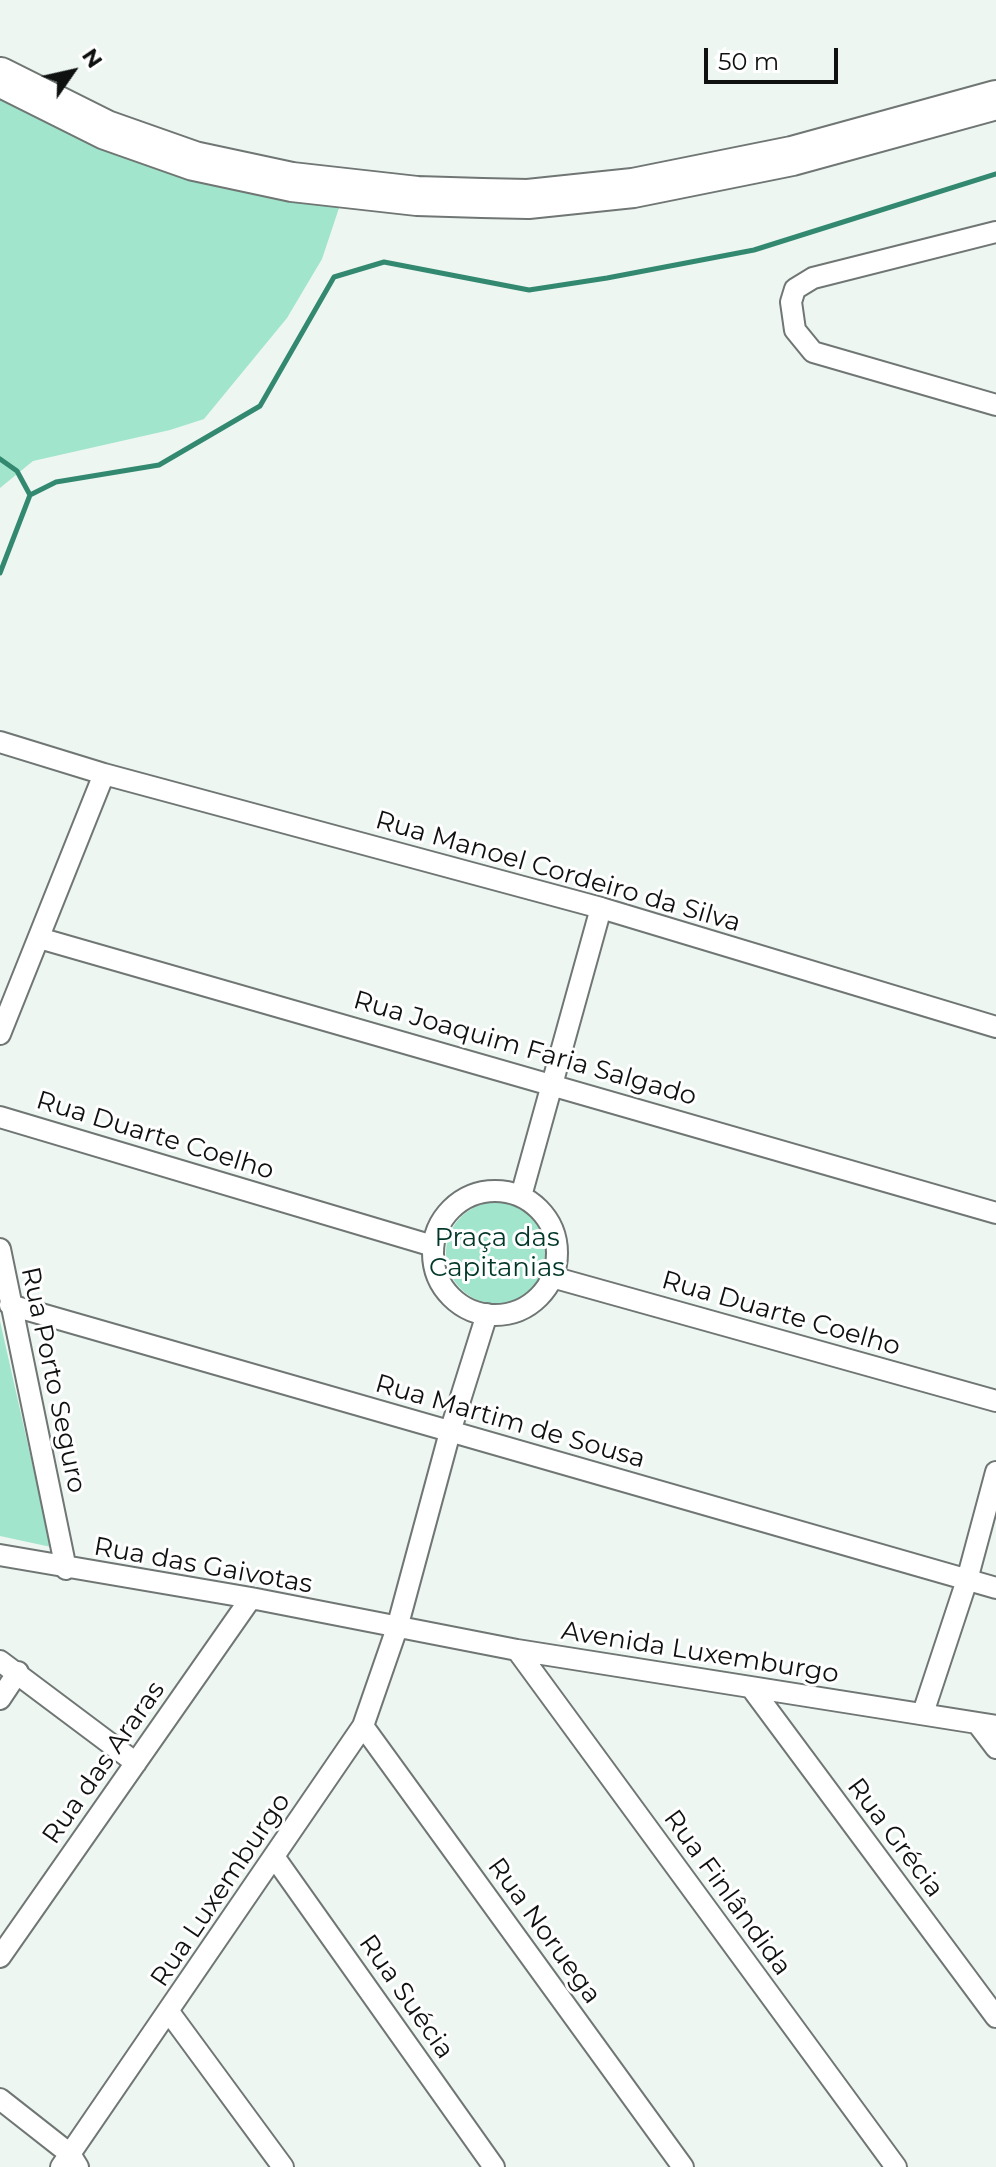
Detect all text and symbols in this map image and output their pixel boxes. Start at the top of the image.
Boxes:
north arrow [32,32,112,112]
scale bar [708,32,842,82]
text: N [76,43,108,73]
text: 50 m [718,47,779,76]
street label: Rua Manoel Cordeiro da Silva [372,805,744,939]
street label: Rua Joaquim Faria Salgado [350,985,700,1113]
street label: Rua Duarte Coelho [32,1085,278,1187]
park label: Praça das Capitanias [429,1222,565,1284]
street label: Rua Porto Seguro [14,1264,92,1496]
street label: Rua Duarte Coelho [658,1265,904,1363]
street label: Rua Martim de Sousa [371,1369,649,1475]
street label: Rua das Gaivotas [91,1531,315,1601]
street label: Avenida Luxemburgo [559,1616,841,1690]
street label: Rua das Araras [36,1676,172,1850]
street label: Rua Grécia [840,1772,950,1904]
street label: Rua Luxemburgo [145,1787,297,1993]
street label: Rua Finlândida [656,1804,798,1982]
street label: Rua Noruega [481,1852,607,2010]
street label: Rua Suécia [352,1929,460,2065]

